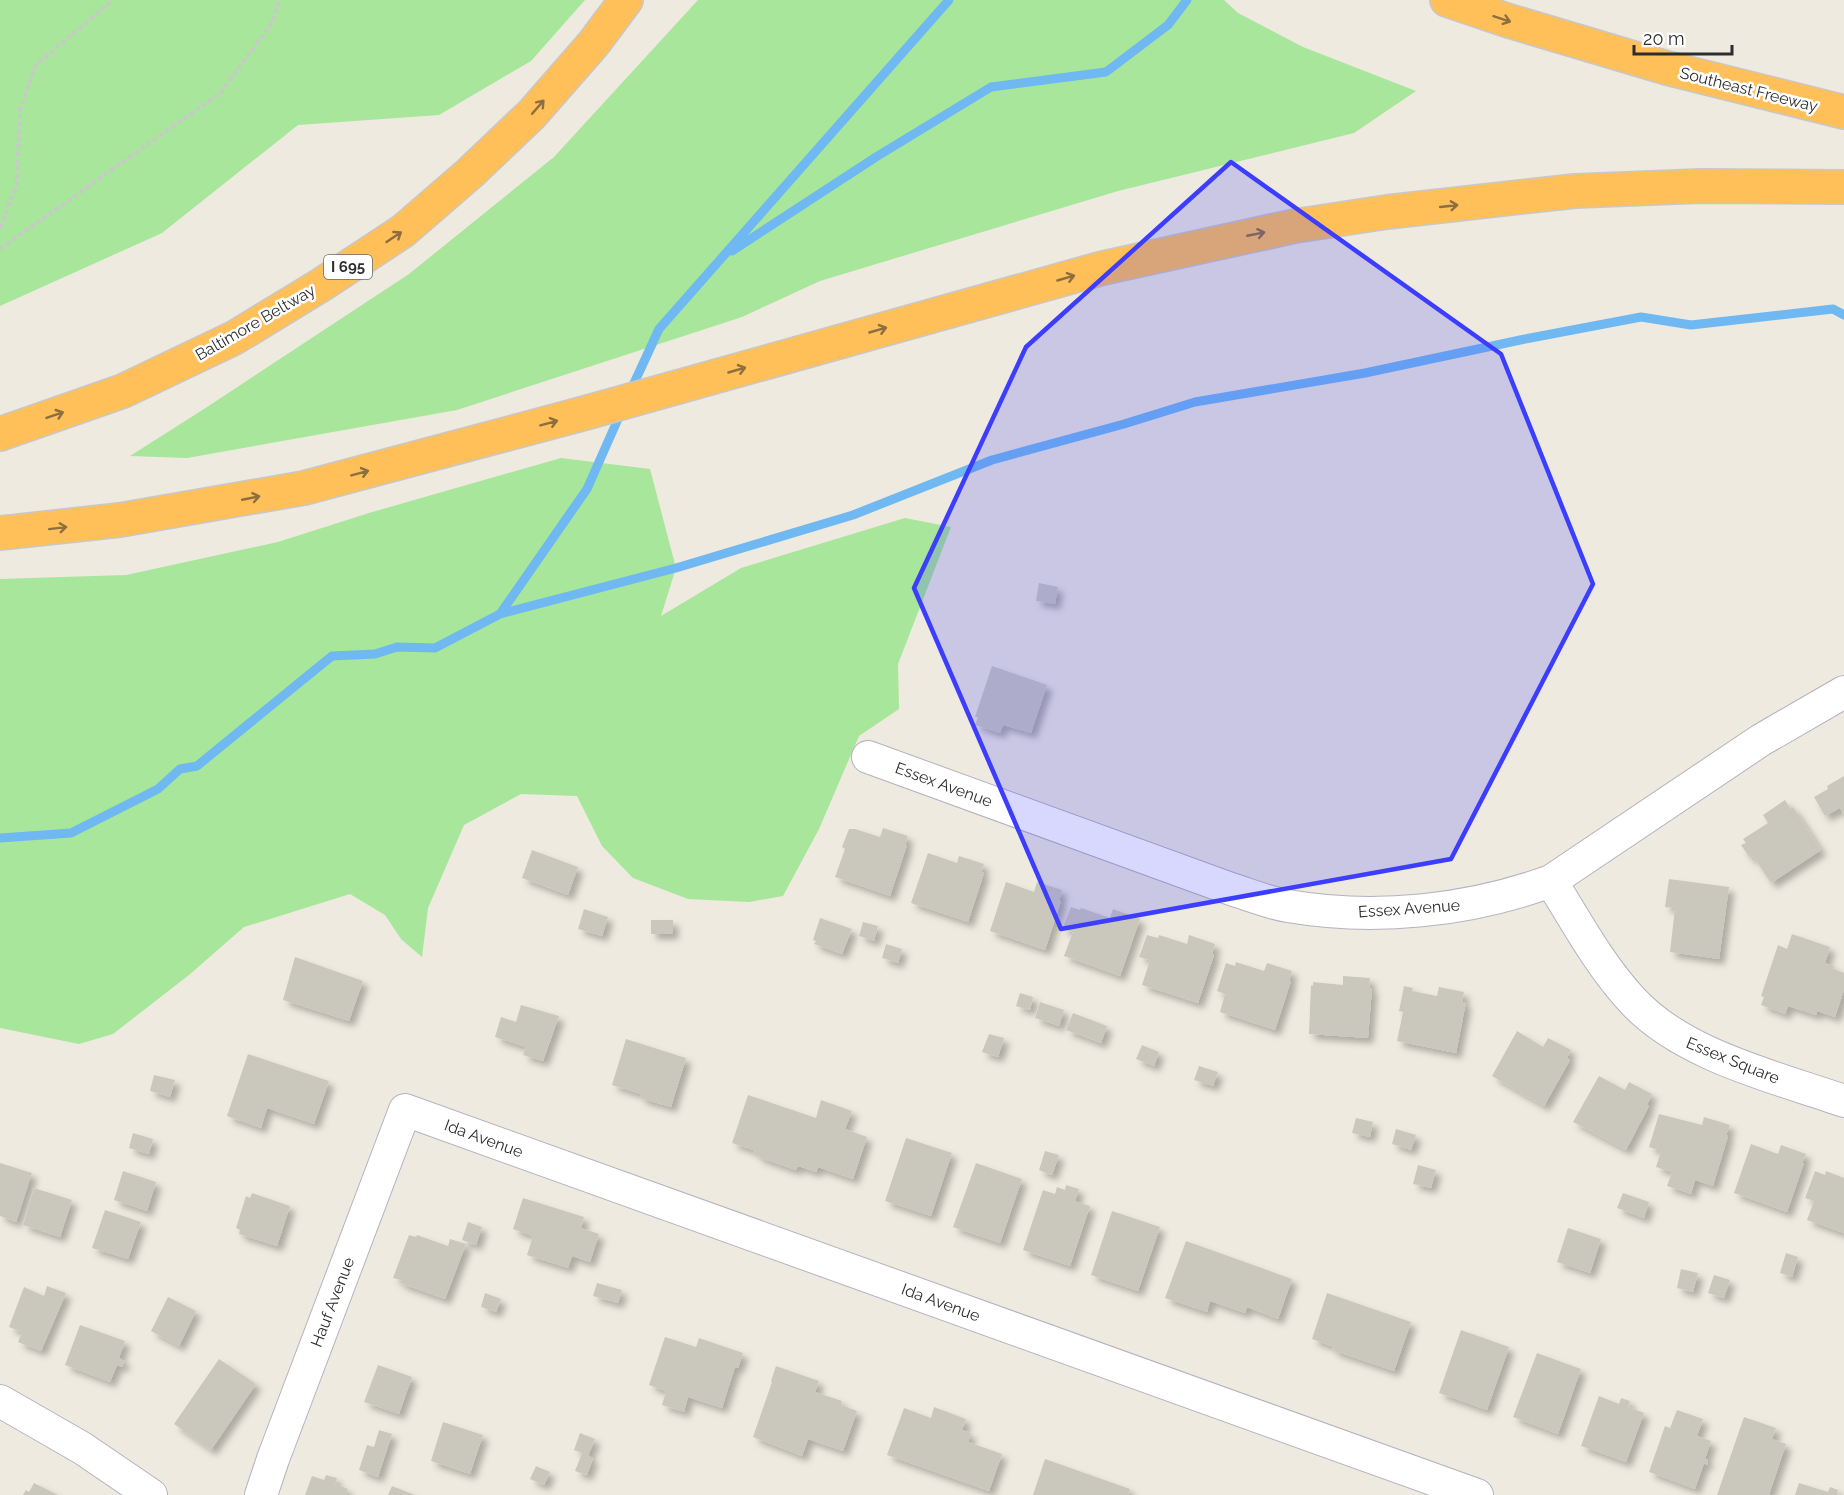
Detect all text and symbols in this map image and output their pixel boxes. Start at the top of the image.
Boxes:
one-way arrow [1493,14,1512,25]
scale bar [1634,18,1732,56]
text: 20 m [1643,28,1685,49]
street label: Southeast Freeway [1678,63,1820,116]
one-way arrow [531,99,545,114]
one-way arrow [1438,200,1458,211]
one-way arrow [1246,228,1265,239]
one-way arrow [385,231,401,243]
road number: I 695 [324,255,372,279]
one-way arrow [1056,272,1075,283]
street label: Baltimore Beltway [192,280,319,364]
one-way arrow [868,324,887,336]
one-way arrow [727,364,746,375]
one-way arrow [45,409,64,420]
one-way arrow [539,416,558,428]
one-way arrow [350,467,369,478]
one-way arrow [241,492,260,503]
one-way arrow [48,522,68,533]
street label: Essex Avenue [893,758,995,811]
street label: Essex Avenue [1357,895,1461,922]
street label: Essex Square [1683,1033,1782,1088]
street label: Ida Avenue [442,1115,526,1161]
street label: Hauf Avenue [307,1255,358,1350]
street label: Ida Avenue [899,1279,983,1325]

